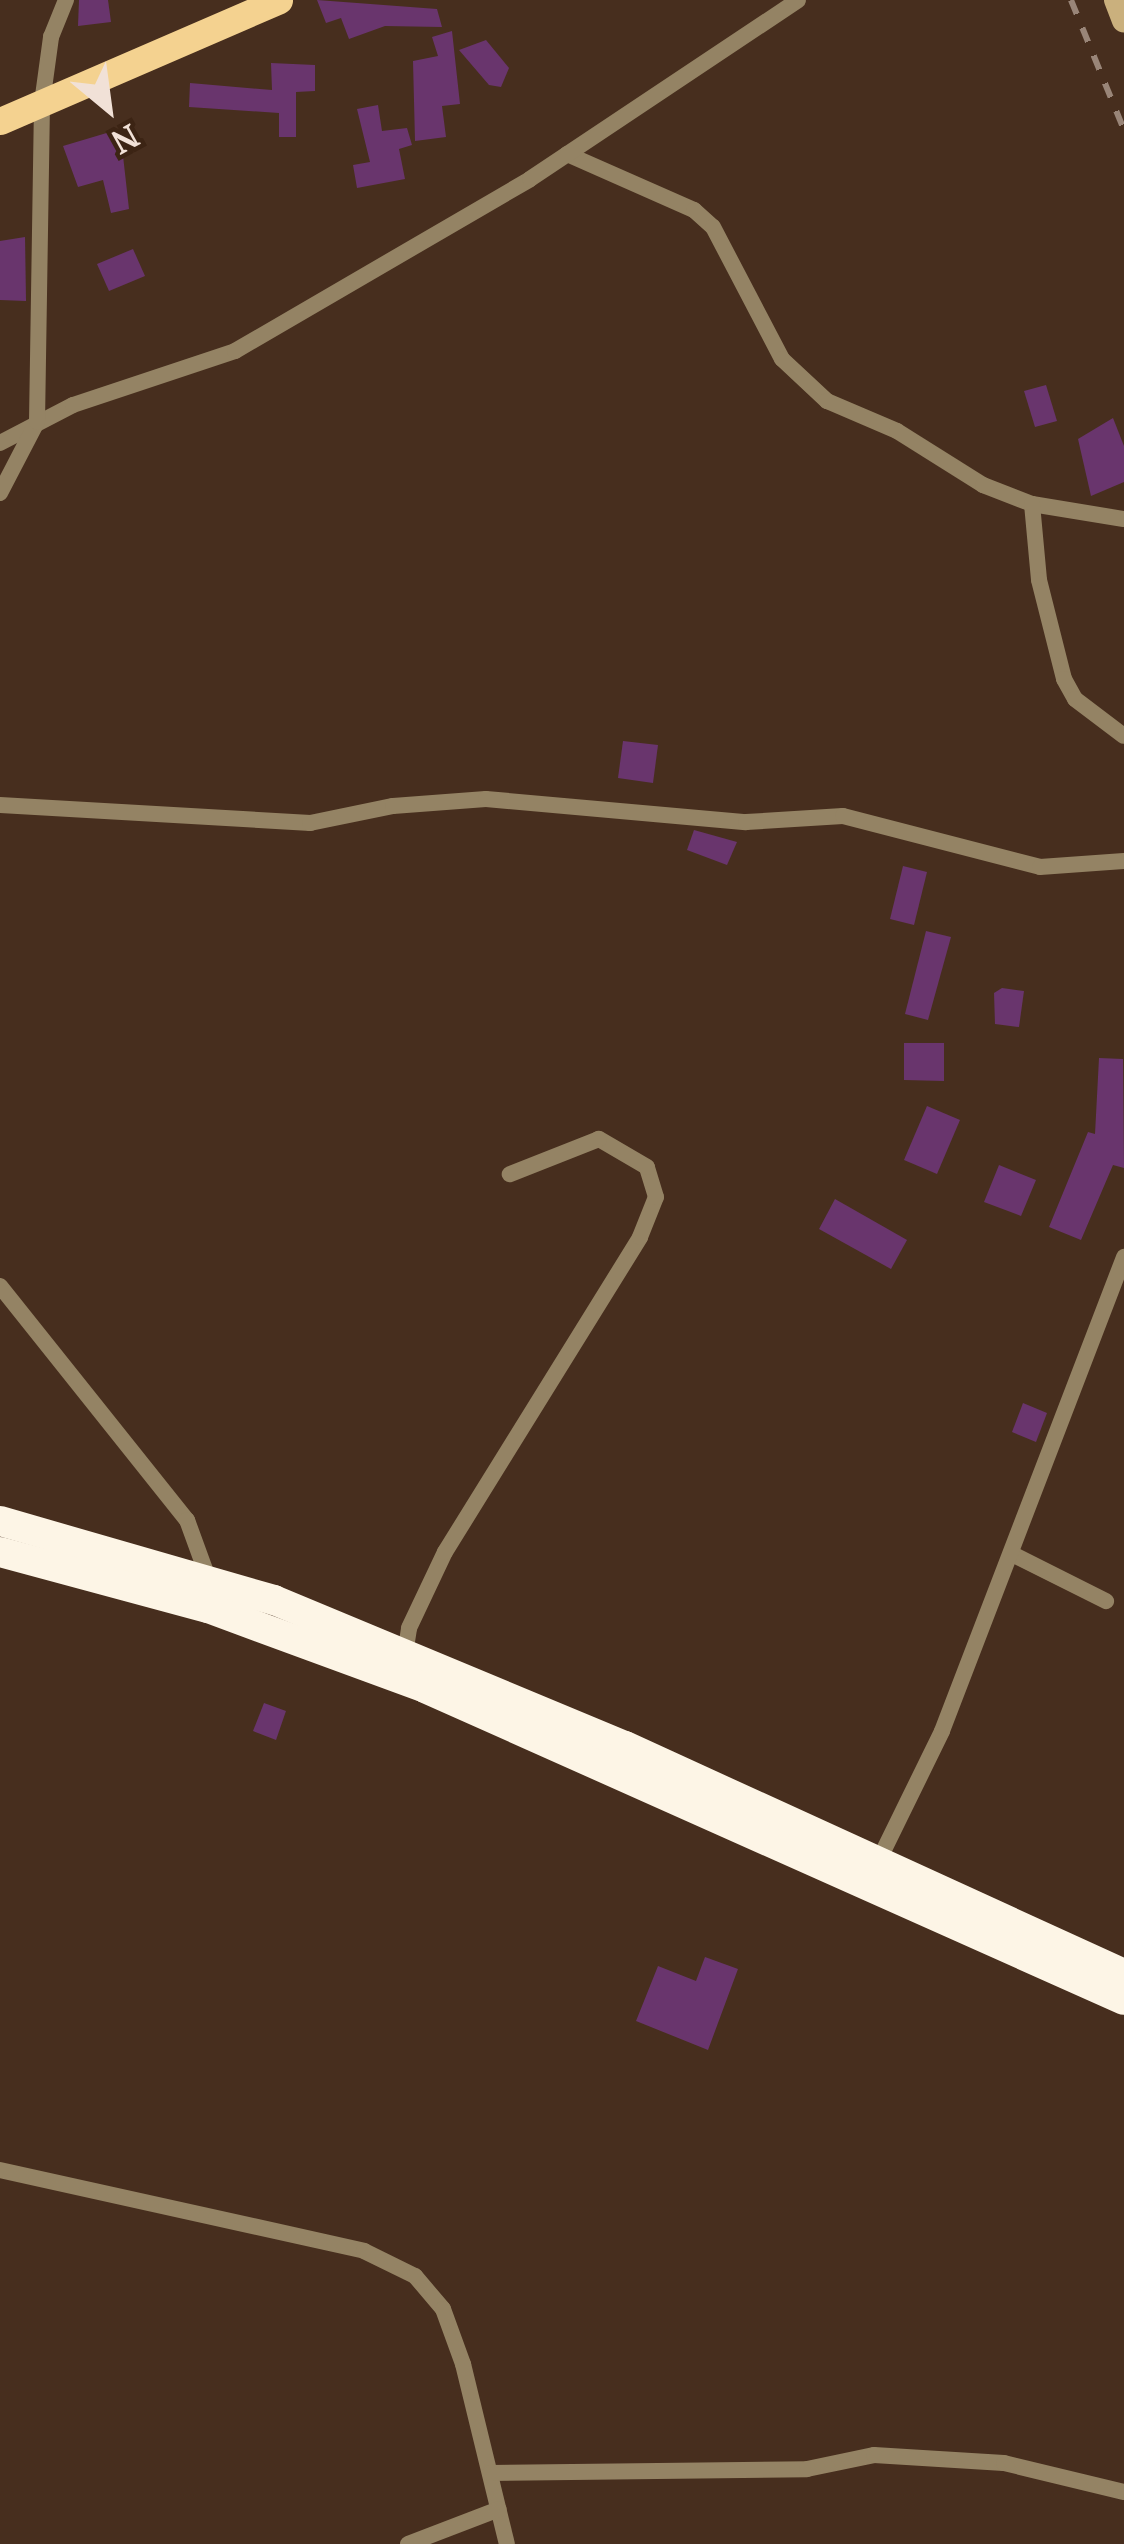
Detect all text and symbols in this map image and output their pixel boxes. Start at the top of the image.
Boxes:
north arrow [48,48,168,168]
text: N [104,115,147,165]

